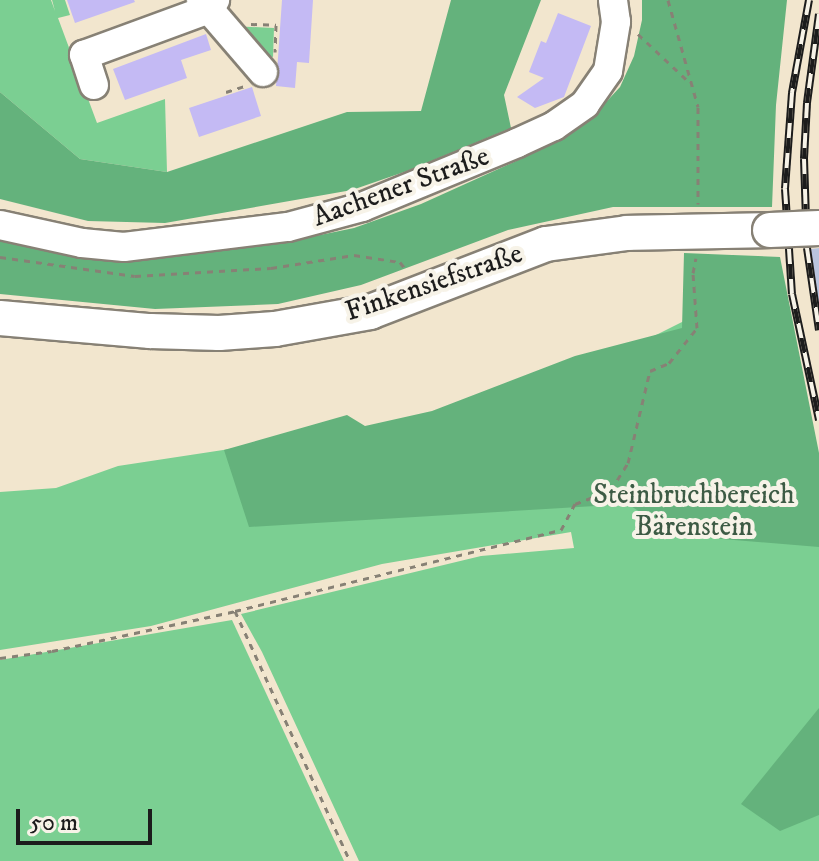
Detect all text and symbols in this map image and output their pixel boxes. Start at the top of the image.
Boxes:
street label: Aachener Straße [308,140,494,234]
street label: Finkensiefstraße [341,237,527,329]
park label: Steinbruchbereich Bärenstein [593,478,795,544]
scale bar [20,793,156,843]
text: 50 m [30,808,78,838]

